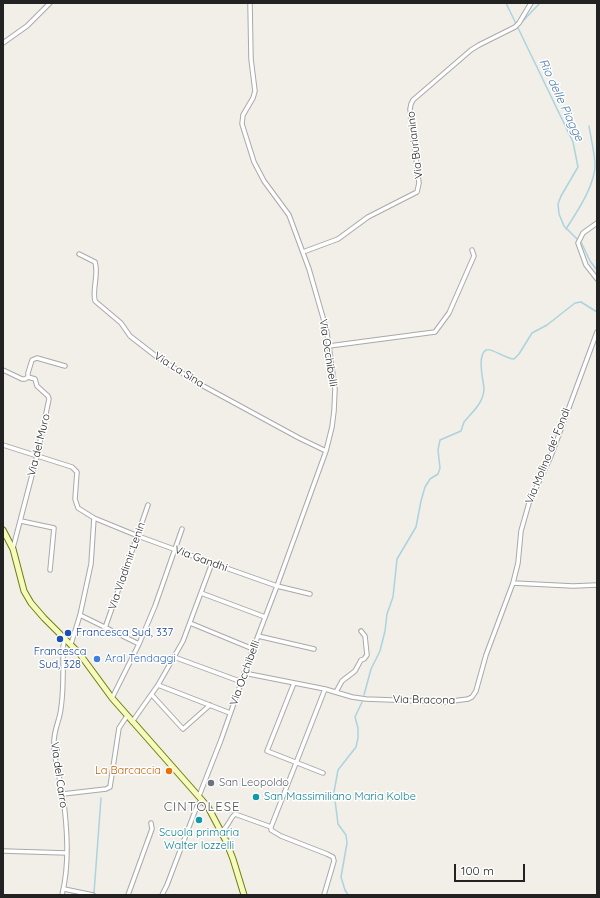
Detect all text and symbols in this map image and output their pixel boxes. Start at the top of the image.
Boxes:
water label: Rio delle Piagge [536,57,586,143]
street label: Via Burianino [404,111,426,179]
street label: Via Occhibelli [316,318,340,388]
street label: Via La Sina [152,349,206,391]
street label: Via Molino de' Fondi [523,406,573,506]
street label: Via del Muro [25,412,53,478]
street label: Via Vladimir Lenin [106,521,148,611]
street label: Via Gandhi [173,543,229,575]
place label: Francesca Sud, 337 [76,626,173,640]
marker: Francesca Sud, 337 [63,628,73,638]
marker: Francesca Sud, 328 [55,634,65,644]
street label: Via Occhibelli [227,639,263,707]
place label: Francesca Sud, 328 [34,645,86,671]
place label: Aral Tendaggi [105,652,176,666]
marker: Aral Tendaggi [92,654,102,664]
street label: Via Bracona [393,693,455,707]
street label: Via del Carro [48,741,70,809]
place label: La Barcaccia [95,764,161,778]
marker: La Barcaccia [164,766,174,776]
place label: San Leopoldo [219,776,289,790]
marker: San Leopoldo [206,778,216,788]
place label: San Massimiliano Maria Kolbe [264,790,416,804]
marker: San Massimiliano Maria Kolbe [251,792,261,802]
district label: CINTOLESE [164,799,240,815]
marker: Scuola primaria Walter Iozzelli [194,815,204,825]
place label: Scuola primaria Walter Iozzelli [159,826,239,852]
scale bar [456,856,527,882]
text: 100 m [461,863,494,878]

